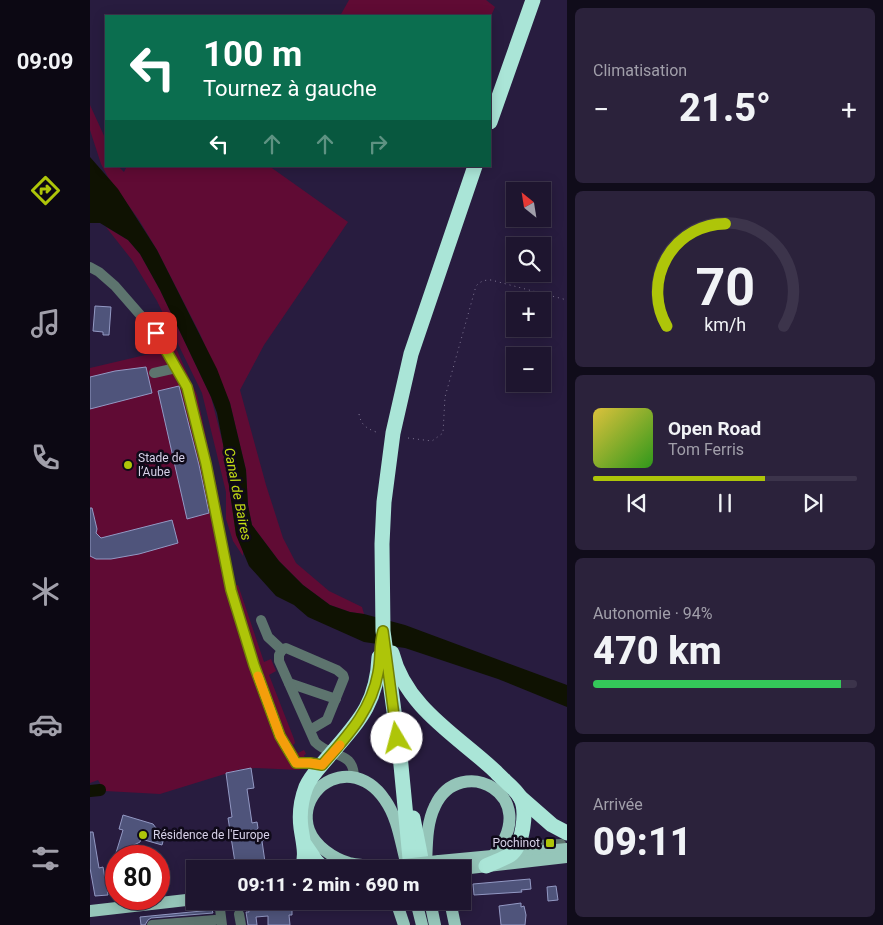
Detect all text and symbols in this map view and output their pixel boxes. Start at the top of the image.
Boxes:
text: 100 m [203,34,302,75]
icon: left [120,35,185,100]
text: 09:09 [17,49,73,74]
text: Climatisation [593,61,687,80]
text: Tournez à gauche [203,76,377,101]
text: 21.5° [679,86,771,130]
text: − [593,93,609,126]
text: + [841,93,857,126]
icon: left [205,130,233,158]
icon: ahead [258,130,286,158]
icon: ahead [311,130,339,158]
icon: right [364,130,392,158]
icon: directions [28,173,63,208]
north arrow [506,182,551,228]
map controls [506,182,551,392]
button: search [506,237,551,282]
text: 70 [695,257,755,318]
button: + [506,292,551,337]
icon: music [28,306,63,341]
pin [135,312,177,354]
text: km/h [704,314,746,335]
icon: arrive [142,319,170,347]
button: − [506,347,551,392]
text: Open Road [668,417,761,440]
icon: phone [28,440,63,475]
text: Tom Ferris [668,440,744,459]
water label: Canal de Baires [221,446,255,542]
place label: Stade de l’Aube [138,451,185,479]
marker: Stade de l’Aube [122,459,134,471]
icon: previous [623,489,651,517]
icon: pause [711,489,739,517]
icon: next [799,489,827,517]
icon: climate [28,574,63,609]
text: Autonomie · 94% [593,604,713,623]
text: 470 km [593,629,722,673]
icon: car [28,707,63,742]
position arrow [370,711,422,763]
text: Arrivée [593,795,643,814]
text: 09:11 [593,820,692,864]
place label: Résidence de l'Europe [153,828,270,842]
marker: Résidence de l'Europe [137,829,149,841]
place label: Pochinot [492,836,540,850]
marker: Pochinot [544,837,556,849]
icon: filters [28,841,63,876]
speed limit sign: 80 [105,845,170,910]
text: 09:11 · 2 min · 690 m [237,873,420,896]

